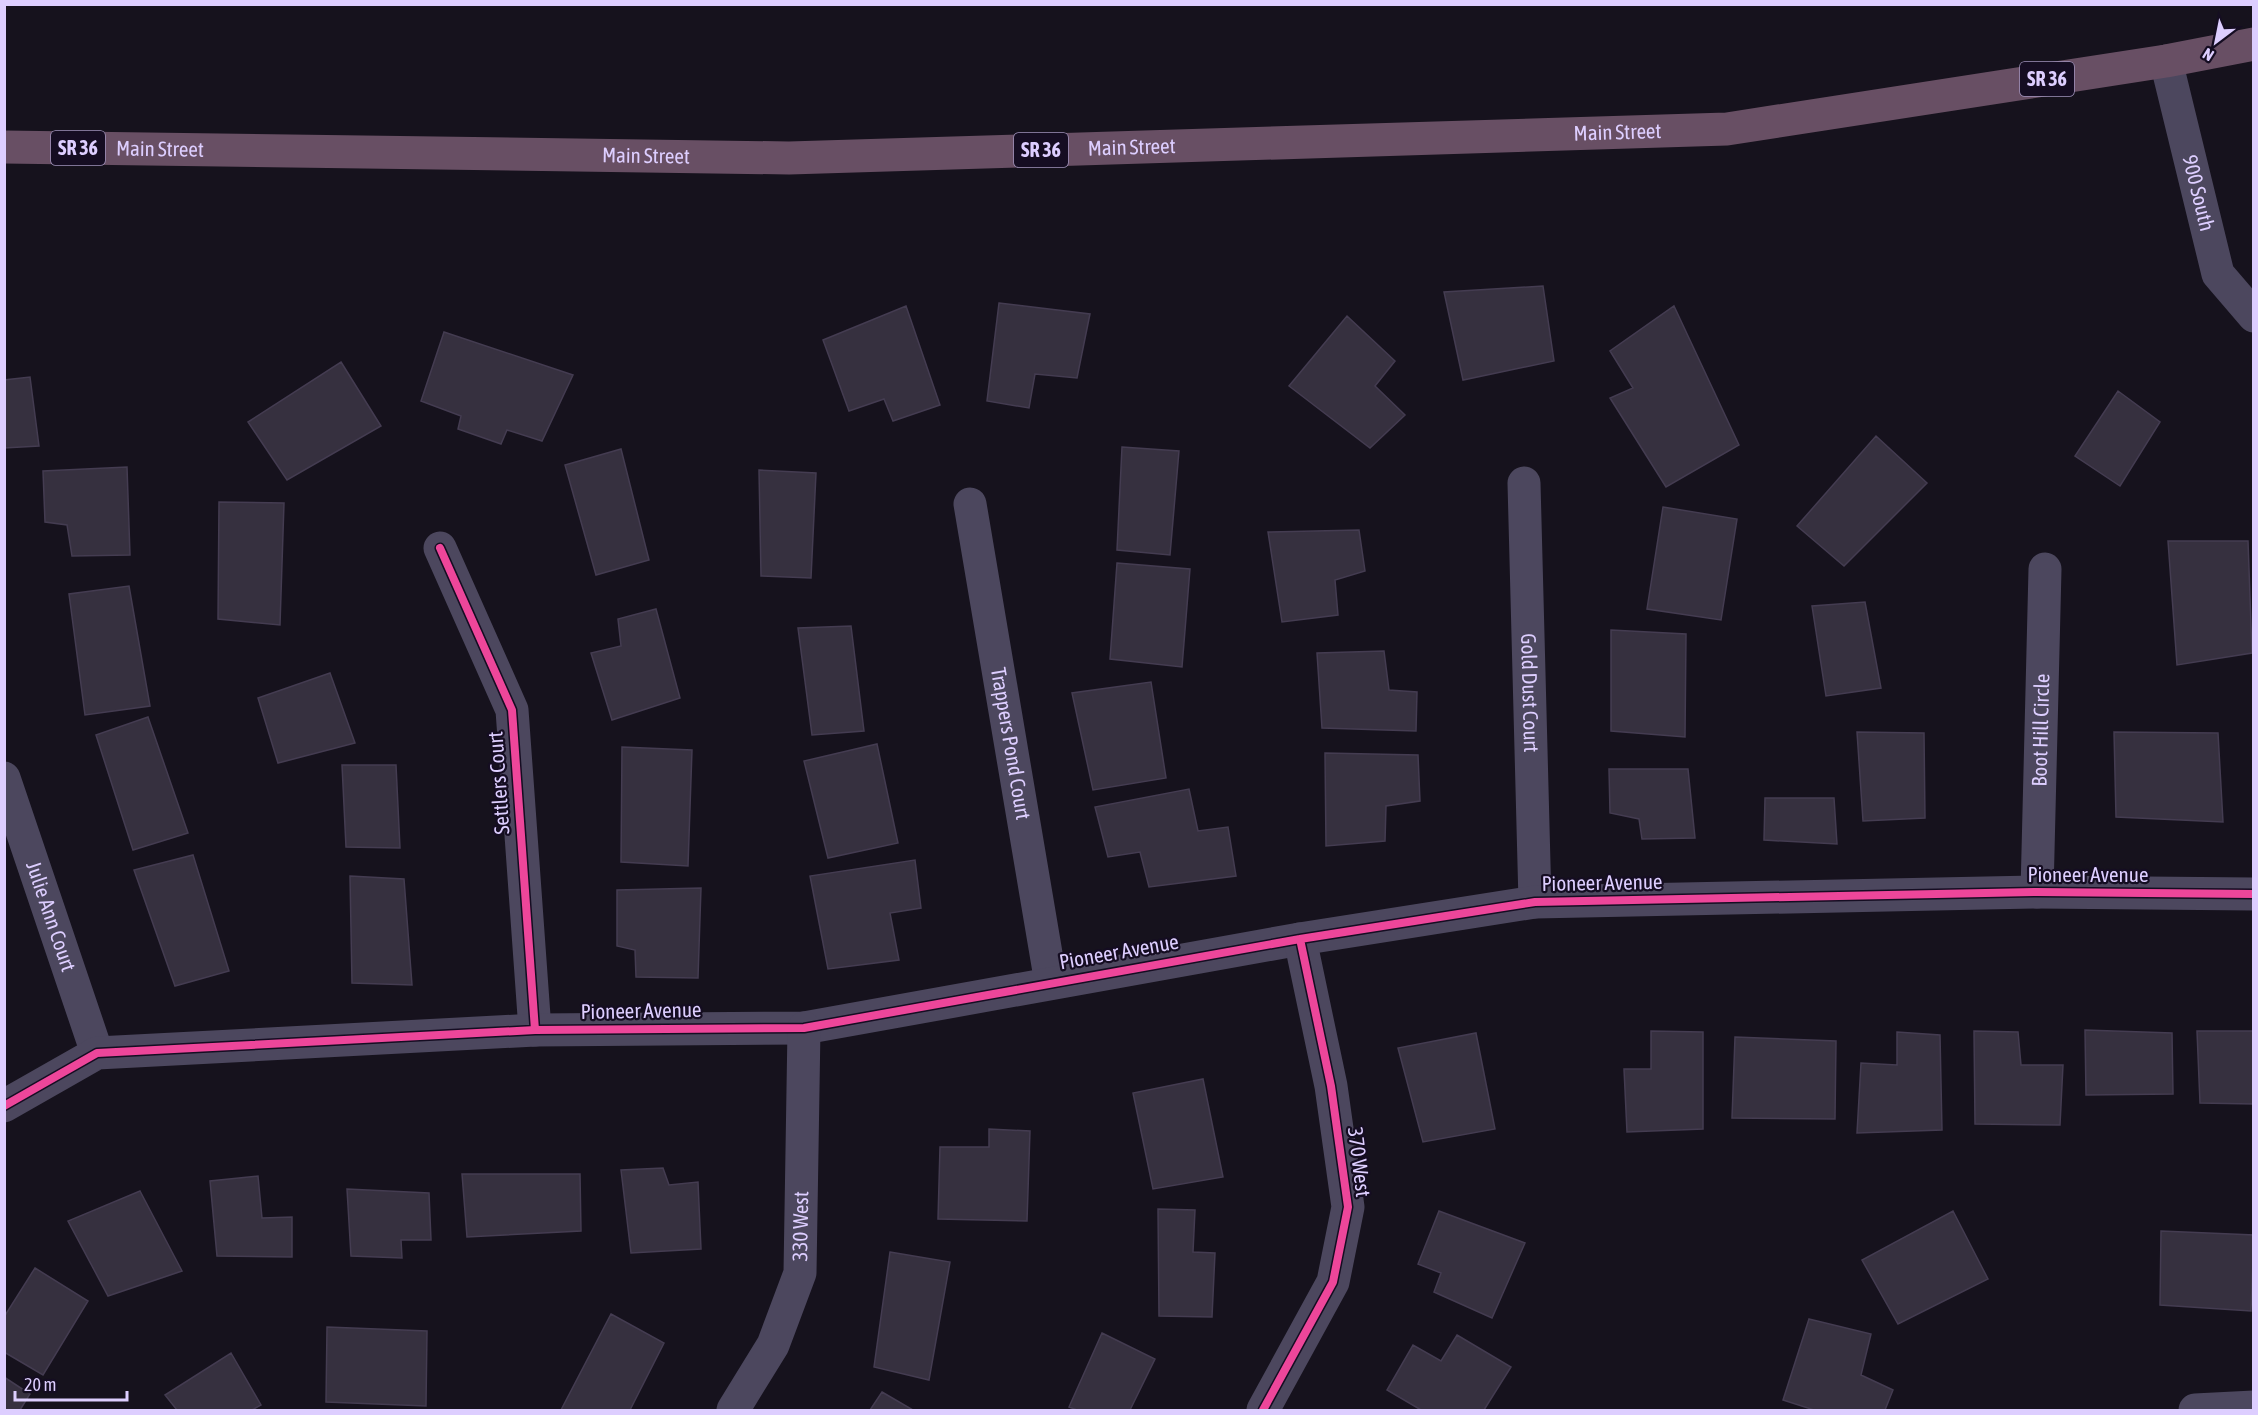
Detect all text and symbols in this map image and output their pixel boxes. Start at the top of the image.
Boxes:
north arrow [2186,12,2246,72]
text: N [2199,45,2217,65]
road number: SR 36 [2020,62,2074,96]
street label: Main Street [1573,118,1662,145]
road number: SR 36 [51,131,105,165]
road number: SR 36 [1014,133,1068,167]
street label: Main Street [1087,133,1176,160]
street label: Main Street [116,136,204,161]
street label: Main Street [602,142,690,168]
street label: 900 South [2178,152,2220,233]
street label: Gold Dust Court [1517,633,1544,753]
street label: Trappers Pond Court [987,665,1036,821]
street label: Boot Hill Circle [2027,673,2053,787]
street label: Settlers Court [482,731,514,835]
street label: Julie Ann Court [22,858,81,974]
street label: Pioneer Avenue [2028,862,2148,886]
street label: Pioneer Avenue [1541,869,1663,895]
street label: Pioneer Avenue [1057,929,1180,973]
street label: Pioneer Avenue [580,997,702,1023]
street label: 370 West [1344,1126,1376,1198]
street label: 330 West [787,1191,812,1261]
scale bar [15,1364,128,1402]
text: 20 m [24,1374,56,1395]

